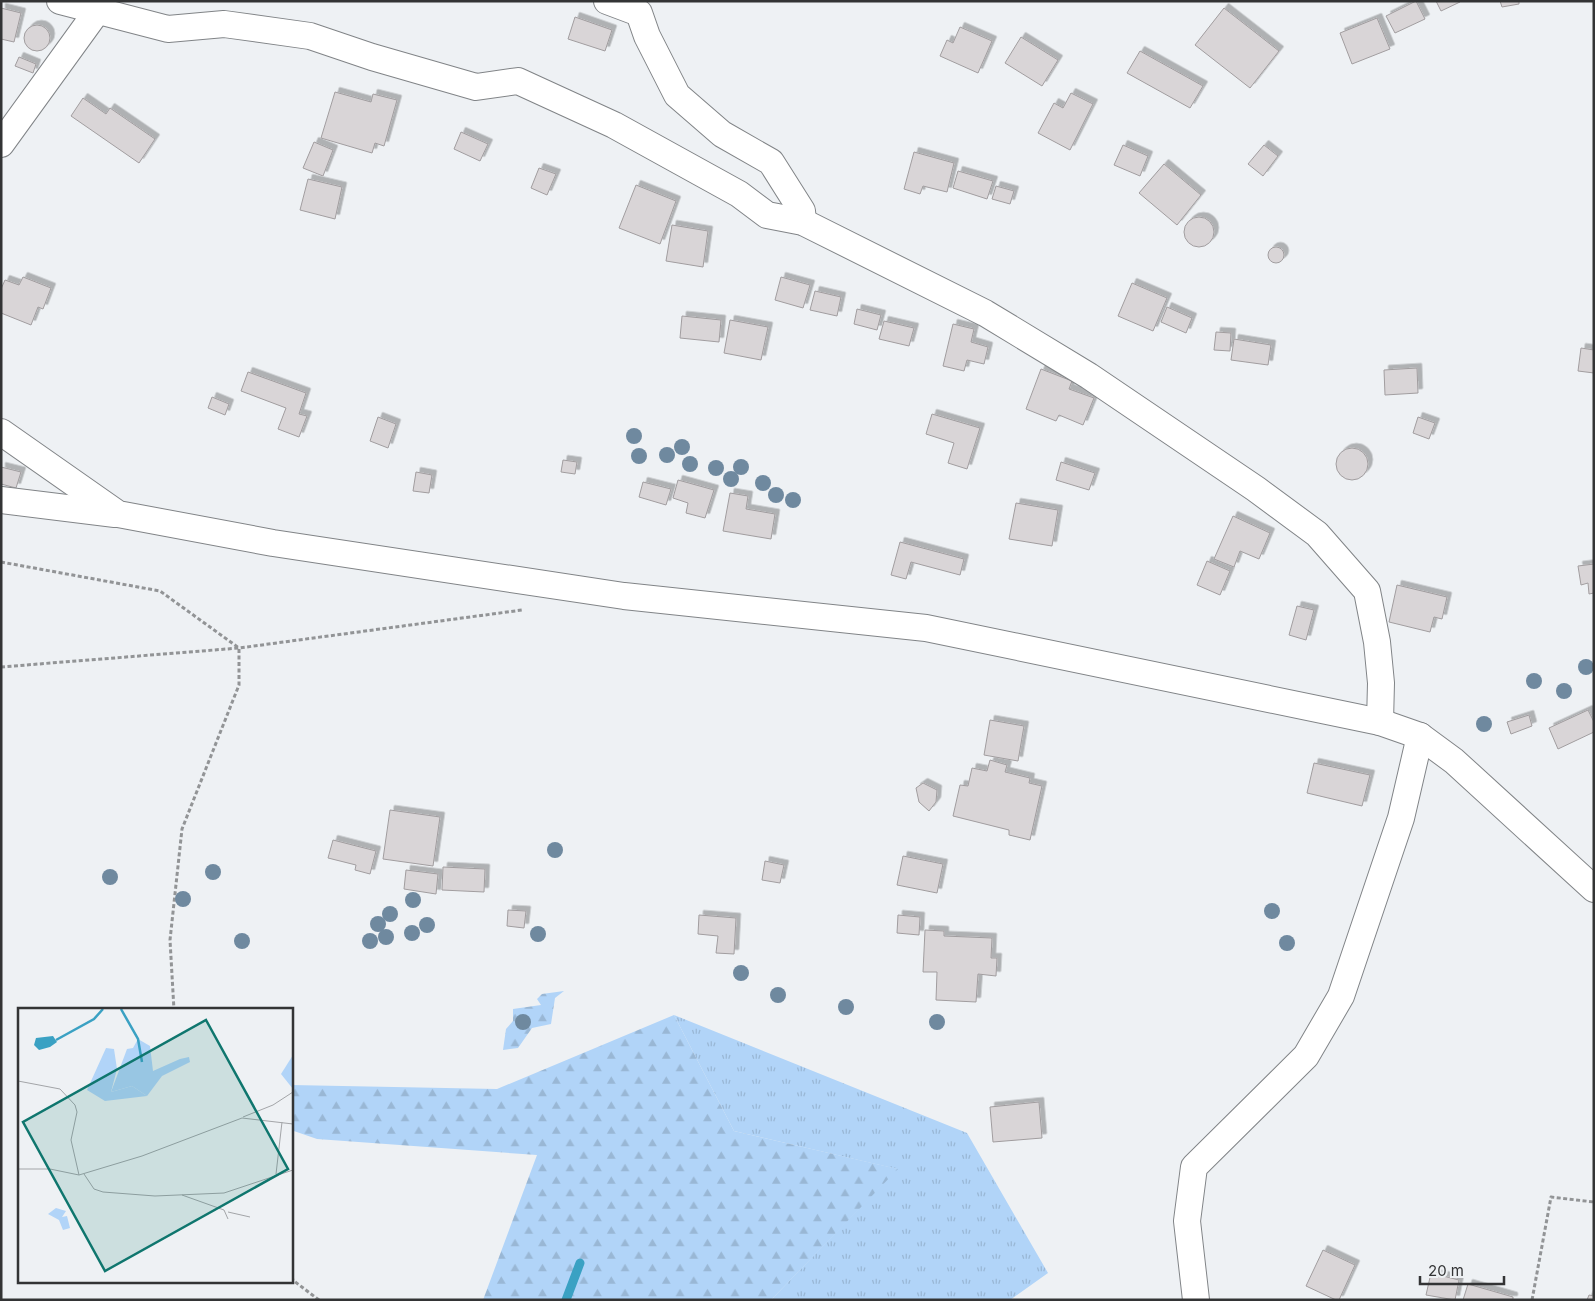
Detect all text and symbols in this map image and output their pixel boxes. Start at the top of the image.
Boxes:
inset map [18,1008,292,1284]
scale bar [1420,1254,1504,1286]
text: 20 m [1428,1261,1464,1280]

